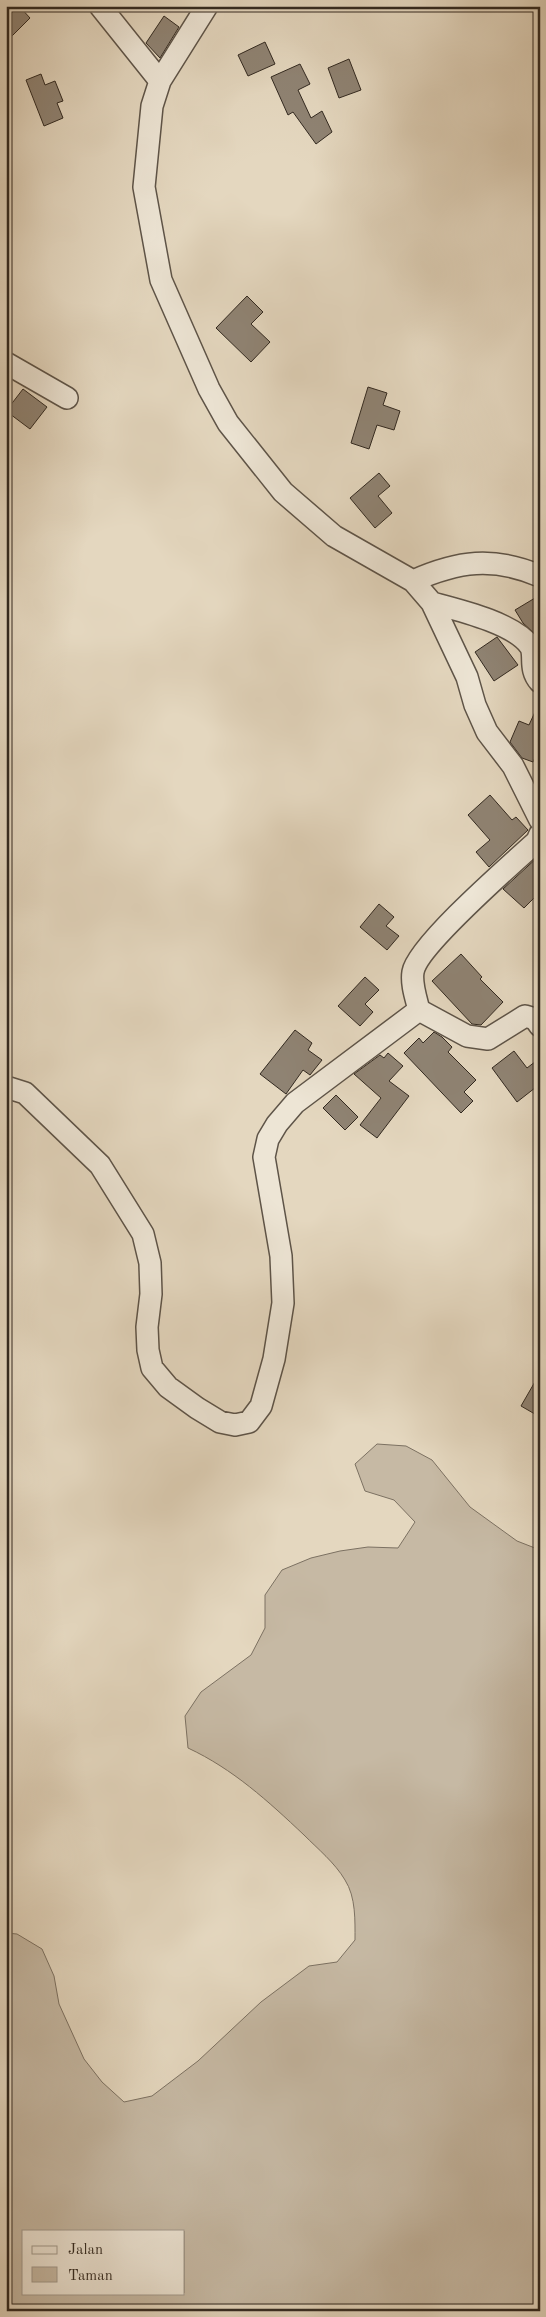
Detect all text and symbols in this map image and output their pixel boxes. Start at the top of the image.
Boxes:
legend [22,2230,185,2294]
text: Jalan [68,2243,103,2258]
text: Taman [68,2269,113,2284]

